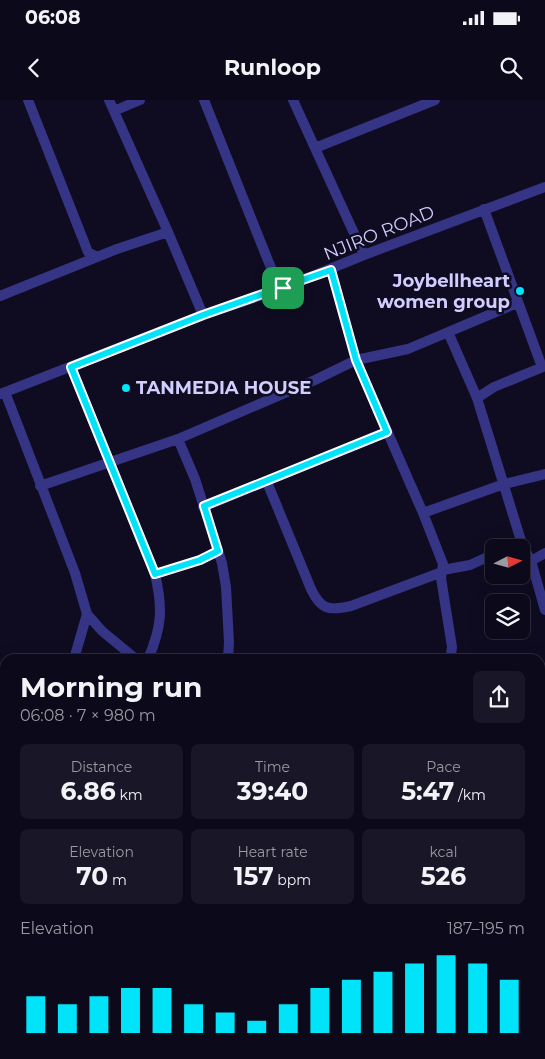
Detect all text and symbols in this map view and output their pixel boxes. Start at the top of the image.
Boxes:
text: 06:08 [25,6,80,29]
icon: back [20,54,48,82]
text: Runloop [224,54,321,81]
icon: search [497,54,525,82]
street label: NJIRO ROAD [320,201,438,265]
pin [262,267,304,309]
place label: Joybellheart women group [377,270,510,313]
icon: arrive [269,274,297,302]
marker: Joybellheart women group [514,285,526,297]
place label: TANMEDIA HOUSE [136,377,311,399]
marker: TANMEDIA HOUSE [120,382,132,394]
north arrow [485,539,530,584]
map controls [485,539,530,639]
button: layers [485,594,530,639]
text: Morning run [20,670,202,704]
button: share [473,671,525,723]
text: 06:08 · 7 × 980 m [20,706,156,725]
text: Distance [71,758,132,776]
text: Time [255,758,290,776]
text: Pace [426,758,461,776]
text: 6.86 [60,776,116,806]
text: 39:40 [237,776,308,806]
text: 5:47 [401,776,454,806]
text: km [116,786,143,804]
text: /km [454,786,486,804]
text: Elevation [69,843,134,861]
text: Heart rate [237,843,308,861]
text: kcal [430,843,457,861]
text: 70 [76,861,108,891]
text: 157 [234,861,274,891]
text: 526 [421,861,466,891]
text: m [108,871,127,889]
text: bpm [274,871,311,889]
text: Elevation [20,919,94,938]
text: 187–195 m [447,919,525,938]

